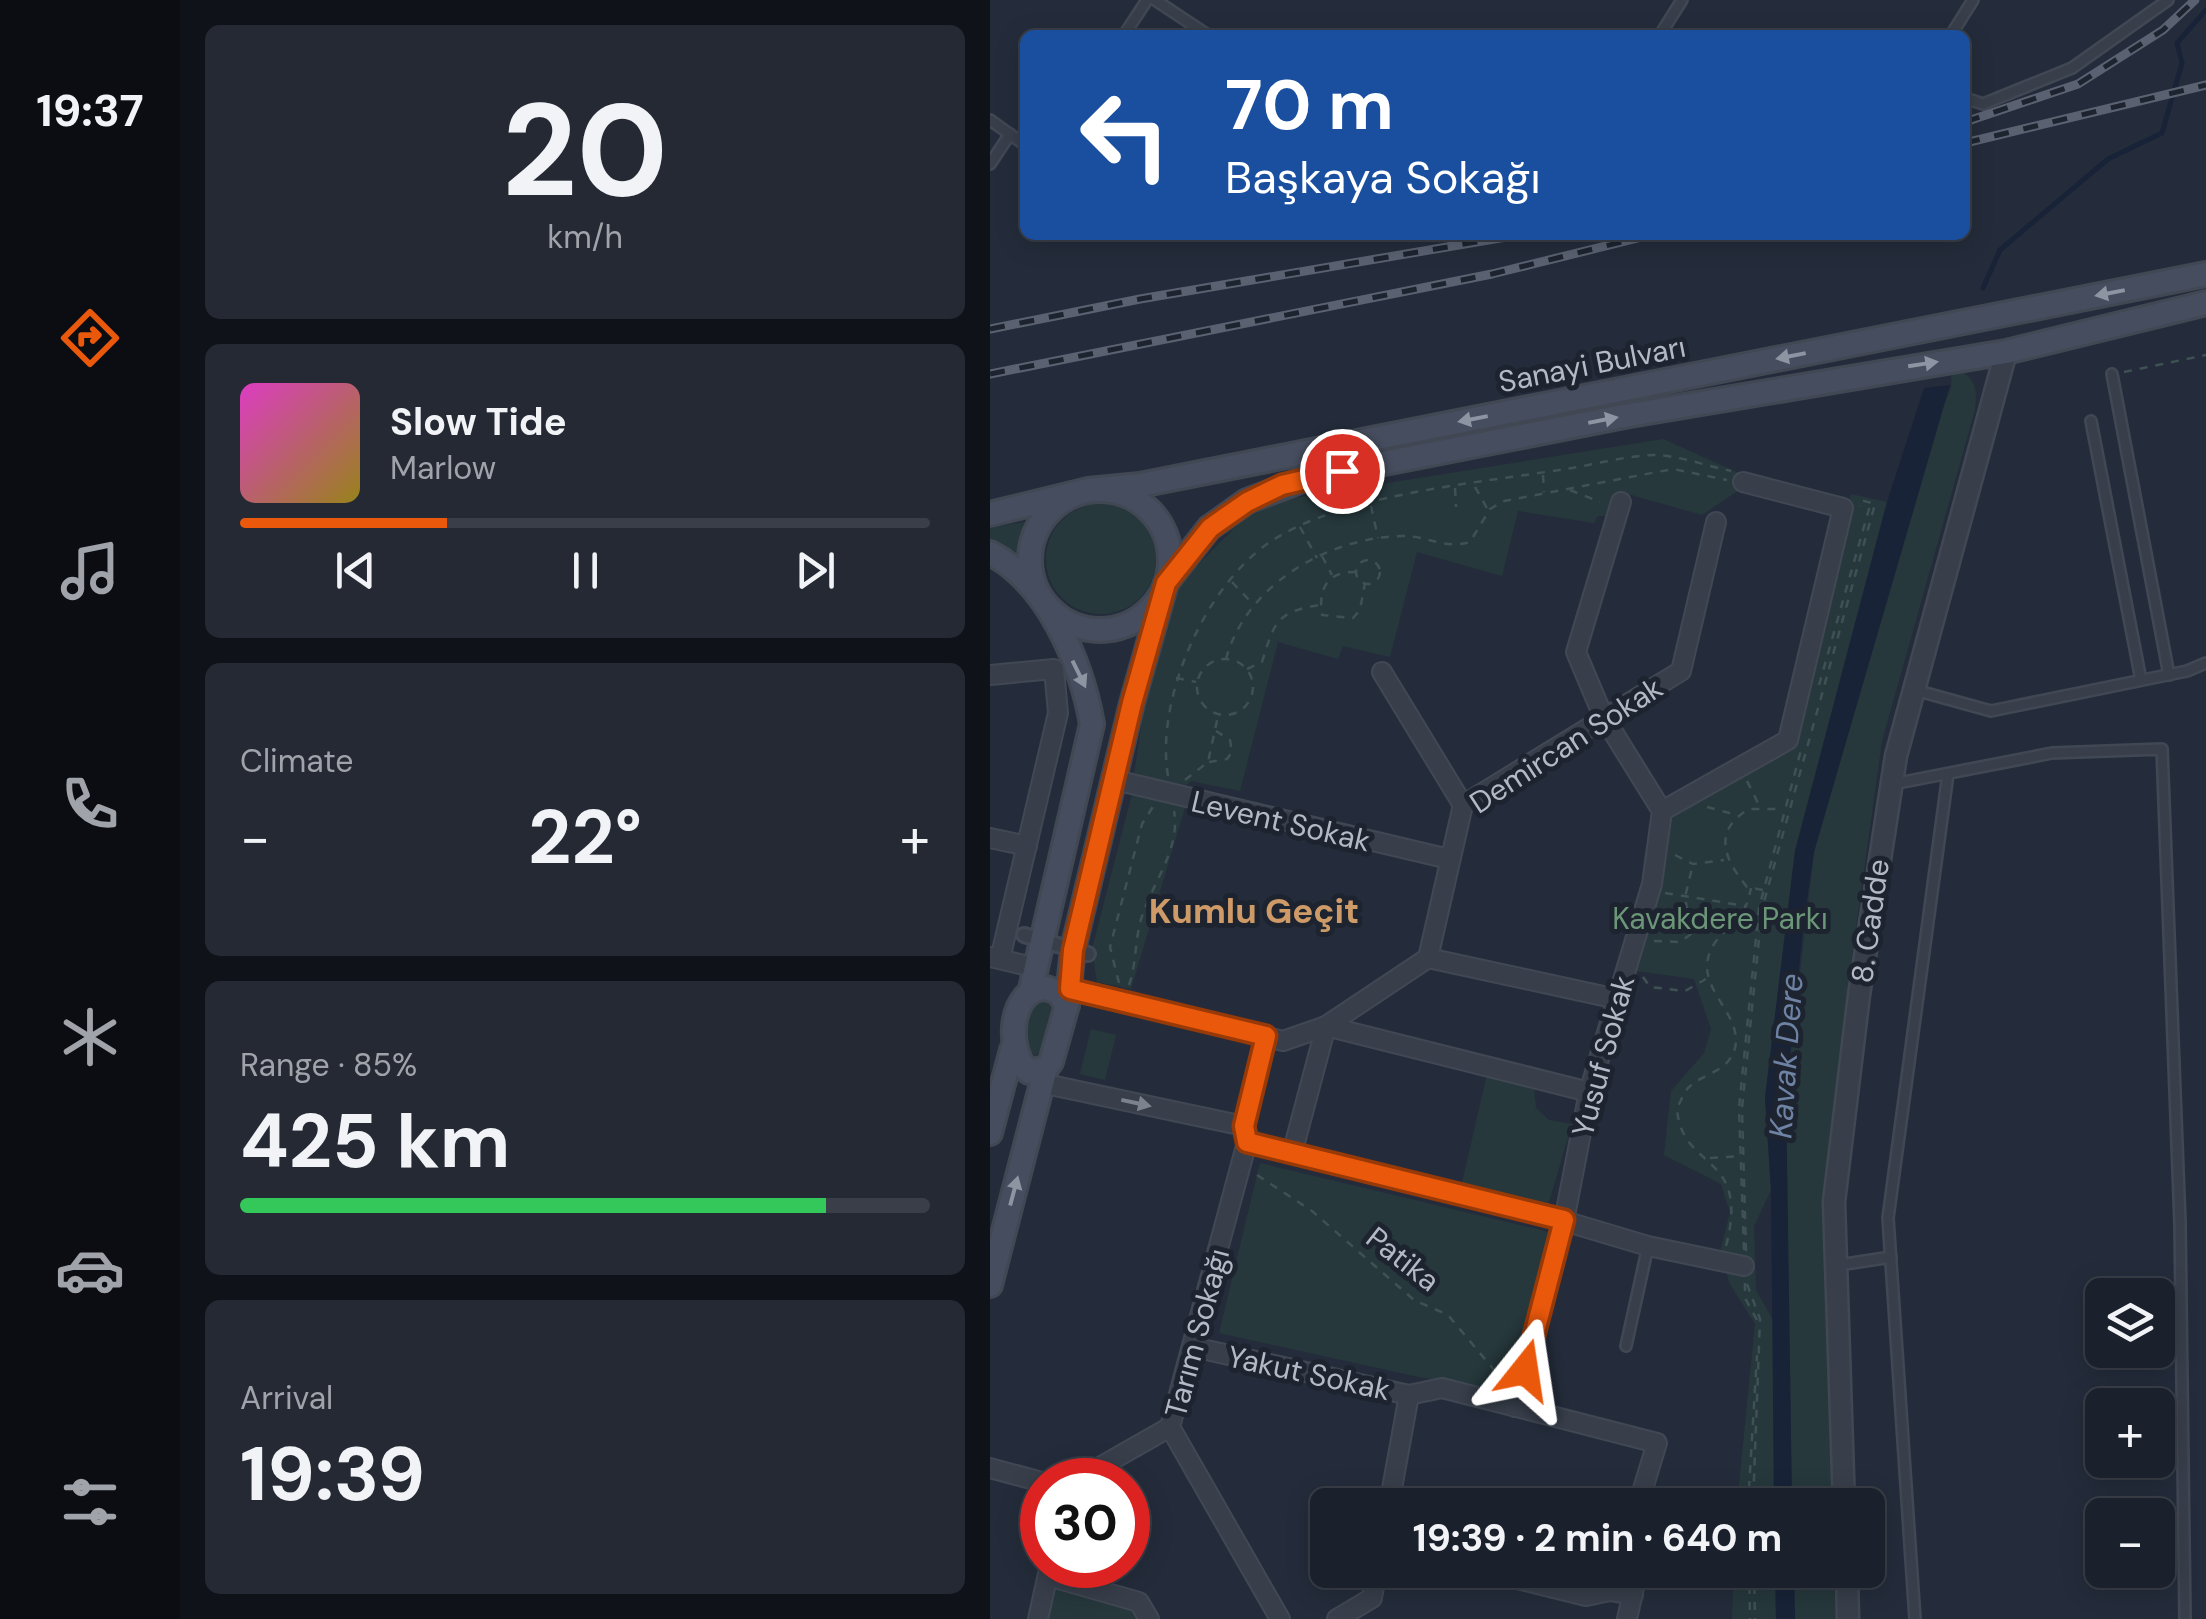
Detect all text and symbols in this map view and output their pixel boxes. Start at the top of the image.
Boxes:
text: 70 m [1225,60,1394,151]
text: 20 [502,66,668,235]
icon: left [1060,70,1190,200]
text: 19:37 [36,81,144,140]
text: Başkaya Sokağı [1225,148,1541,207]
text: km/h [547,216,623,258]
one-way arrow [2095,286,2126,302]
icon: directions [55,303,125,373]
street label: Sanayi Bulvarı [1495,327,1689,401]
one-way arrow [1776,348,1807,364]
one-way arrow [1908,356,1940,371]
text: Slow Tide [390,397,567,447]
one-way arrow [1457,411,1488,427]
one-way arrow [1588,412,1619,428]
pin [1300,429,1385,514]
icon: arrive [1315,444,1370,499]
text: Marlow [390,447,496,489]
icon: music [55,536,125,606]
icon: previous [328,543,383,598]
icon: pause [558,543,613,598]
icon: next [788,543,843,598]
one-way arrow [1070,660,1087,689]
street label: Demircan Sokak [1462,668,1670,822]
text: Climate [240,740,354,782]
icon: phone [55,769,125,839]
street label: Levent Sokak [1188,781,1374,861]
text: 22° [528,789,642,886]
text: − [240,802,270,874]
text: + [900,802,930,874]
street label: 8. Cadde [1842,857,1898,985]
district label: Kumlu Geçit [1149,888,1359,934]
park label: Kavakdere Parkı [1612,899,1828,938]
street label: Yusuf Sokak [1563,971,1643,1141]
water label: Kavak Dere [1759,972,1813,1140]
icon: climate [55,1002,125,1072]
text: Range · 85% [240,1044,417,1086]
text: 425 km [240,1093,510,1190]
one-way arrow [1121,1096,1152,1111]
one-way arrow [1007,1175,1023,1206]
street label: Patika [1358,1218,1448,1300]
icon: car [55,1235,125,1305]
street label: Tarım Sokağı [1156,1244,1238,1422]
map controls [2085,1278,2175,1588]
button: layers [2085,1278,2175,1368]
position arrow [1473,1318,1577,1422]
street label: Yakut Sokak [1224,1337,1394,1409]
text: Arrival [240,1377,333,1419]
button: + [2085,1388,2175,1478]
text: 19:39 [240,1426,425,1523]
speed limit sign: 30 [1020,1458,1150,1588]
icon: filters [55,1467,125,1537]
button: − [2085,1498,2175,1588]
text: 19:39 · 2 min · 640 m [1413,1513,1782,1563]

